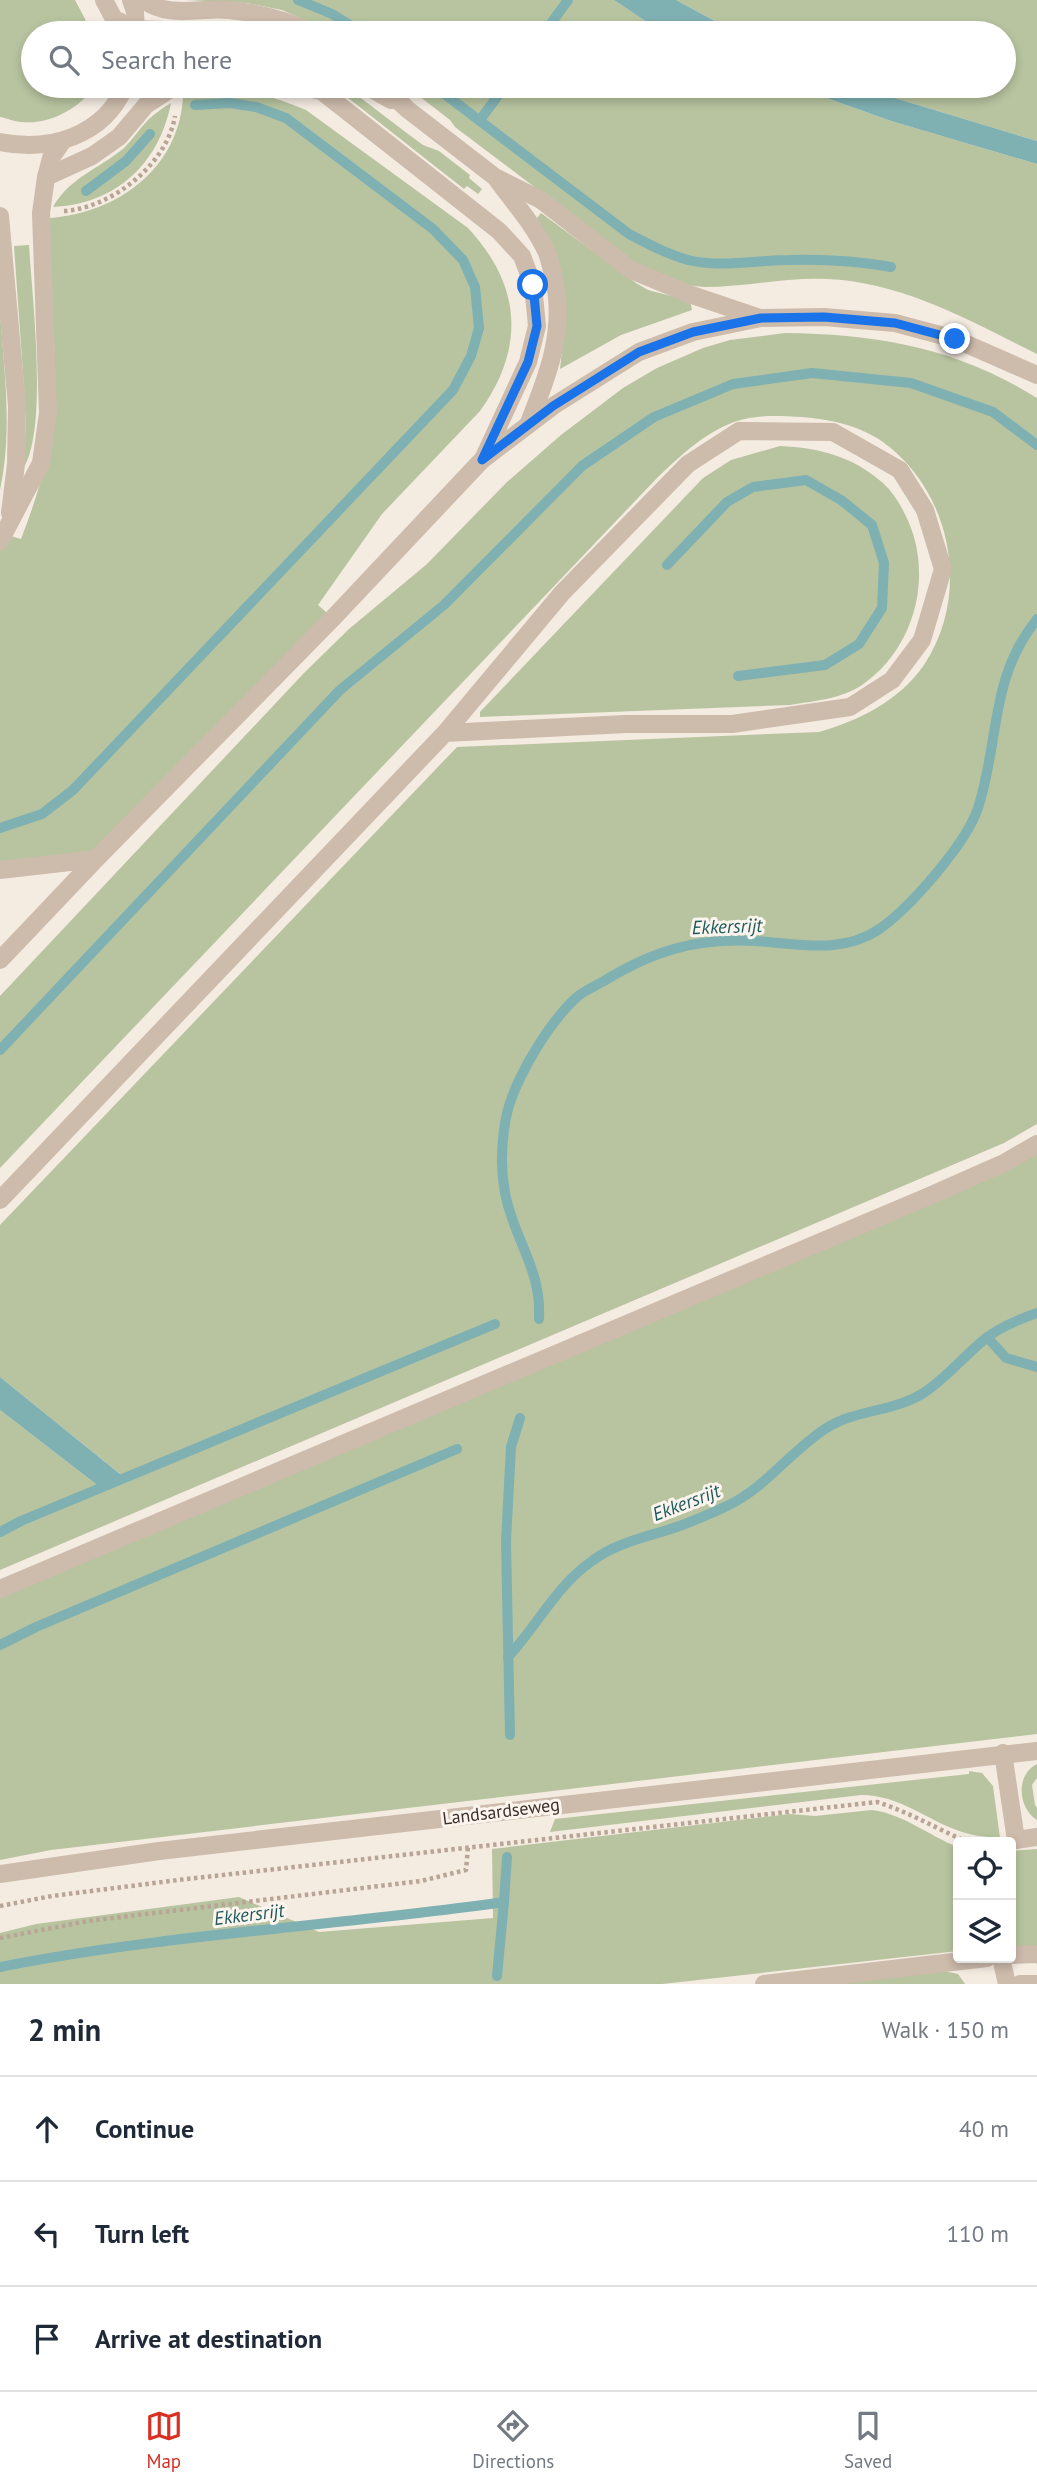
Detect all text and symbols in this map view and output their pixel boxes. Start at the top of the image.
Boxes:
search box [21,21,1016,98]
icon: search [45,41,83,79]
text: Search here [101,43,232,76]
route start [517,269,548,300]
route end [939,323,970,354]
water label: Ekkersrijt [691,913,764,939]
water label: Ekkersrijt [649,1478,724,1526]
street label: Landsardseweg [441,1792,561,1830]
map controls [953,1837,1016,1963]
button: locate [953,1837,1016,1900]
water label: Ekkersrijt [212,1898,287,1930]
button: layers [953,1900,1016,1963]
text: 2 min [28,2010,101,2049]
text: Walk · 150 m [882,2015,1009,2044]
icon: ahead [28,2110,66,2148]
text: Continue [95,2112,194,2145]
text: 40 m [959,2114,1009,2143]
icon: left [28,2215,66,2253]
text: Turn left [95,2217,189,2250]
text: 110 m [947,2219,1009,2248]
icon: arrive [28,2320,66,2358]
text: Arrive at destination [95,2322,322,2355]
tab: Map [145,2407,183,2473]
tab: Directions [472,2407,554,2473]
tab: Saved [844,2407,892,2473]

